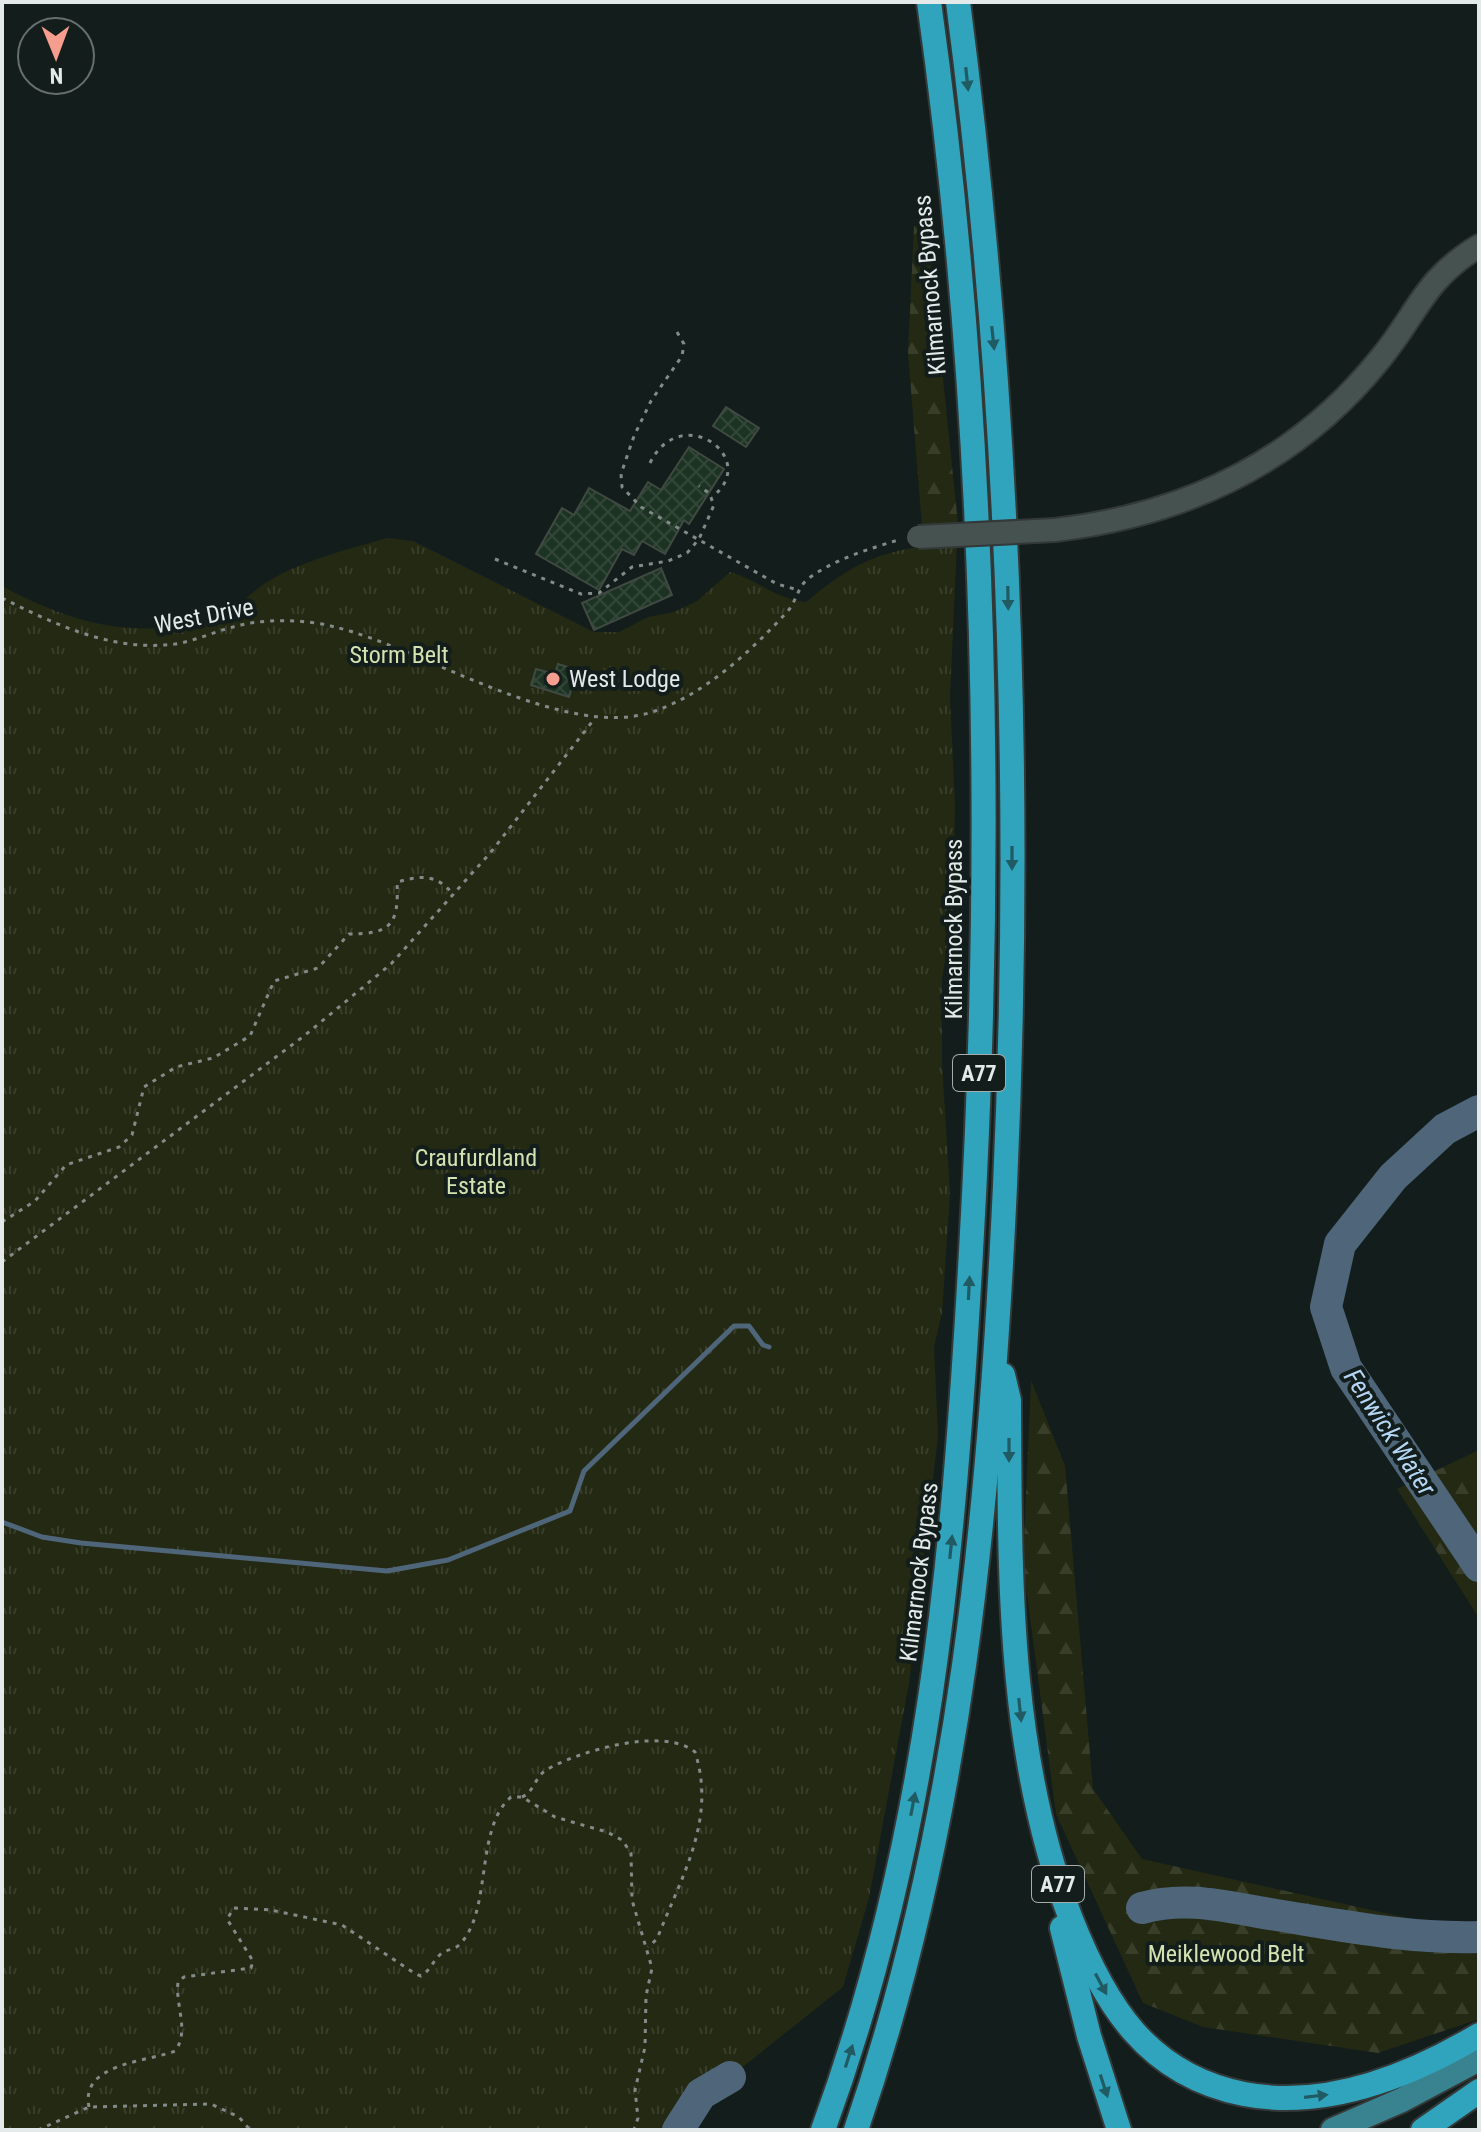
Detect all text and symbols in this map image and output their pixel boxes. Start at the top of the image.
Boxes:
north arrow [16,16,96,96]
text: N [49,63,63,88]
one-way arrow [961,67,974,92]
street label: Kilmarnock Bypass [908,194,952,376]
one-way arrow [987,326,1000,351]
one-way arrow [1001,586,1014,611]
street label: West Drive [152,593,256,639]
park label: Storm Belt [349,641,449,669]
place label: West Lodge [569,665,680,693]
marker: West Lodge [544,670,562,688]
street label: Kilmarnock Bypass [940,839,968,1019]
one-way arrow [1006,846,1018,871]
road number: A77 [953,1055,1005,1091]
park label: Craufurdland Estate [415,1144,537,1200]
one-way arrow [963,1275,976,1300]
water label: Fenwick Water [1338,1363,1443,1502]
one-way arrow [1003,1438,1015,1463]
street label: Kilmarnock Bypass [894,1481,944,1663]
one-way arrow [945,1535,958,1560]
one-way arrow [1013,1698,1026,1723]
one-way arrow [907,1792,920,1817]
road number: A77 [1032,1866,1084,1902]
park label: Meiklewood Belt [1148,1940,1304,1968]
one-way arrow [1094,1973,1108,1996]
one-way arrow [843,2044,855,2068]
one-way arrow [1099,2074,1111,2098]
one-way arrow [1304,2090,1329,2103]

